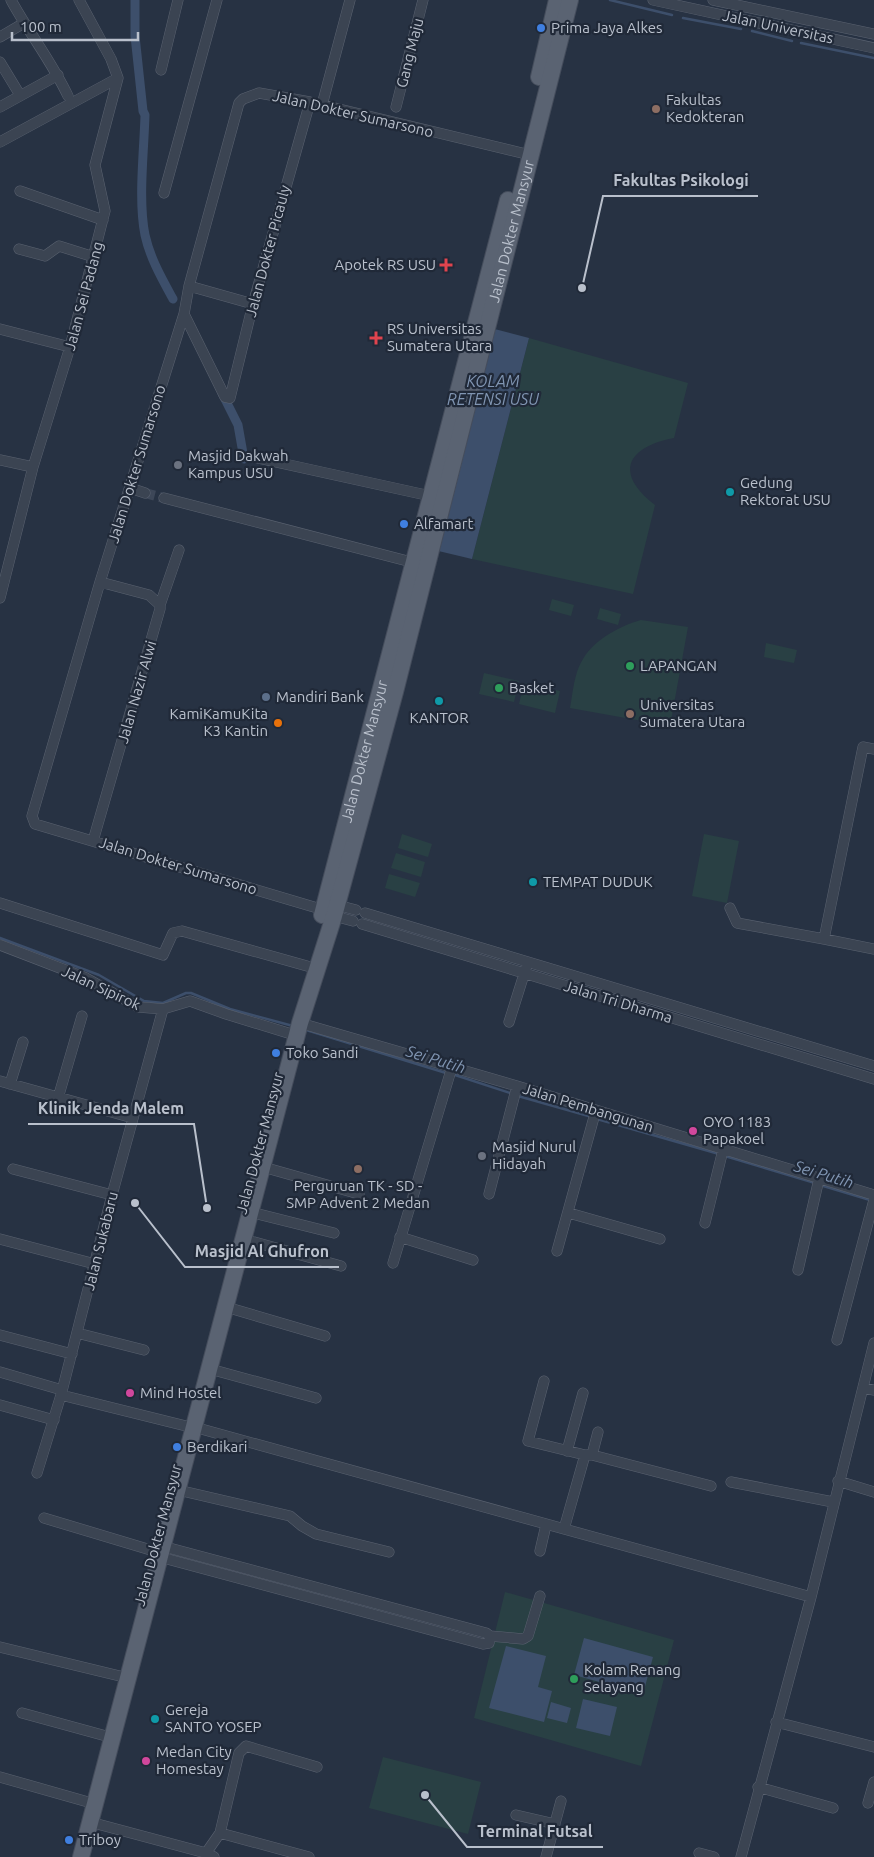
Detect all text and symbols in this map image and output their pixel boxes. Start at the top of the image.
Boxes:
street label: Jalan Universitas [721,6,835,47]
scale bar [12,10,139,42]
street label: Gang Maju [393,16,426,90]
text: 100 m [20,18,62,35]
place label: Prima Jaya Alkes [551,19,663,36]
marker: Prima Jaya Alkes [535,22,547,34]
street label: Jalan Dokter Sumarsono [271,87,435,140]
place label: Fakultas Kedokteran [666,91,744,125]
marker: Fakultas Kedokteran [650,103,662,115]
street label: Jalan Dokter Mansyur [485,158,537,304]
callout: Fakultas Psikologi [603,165,758,196]
text: Fakultas Psikologi [613,171,749,189]
street label: Jalan Dokter Picauly [242,183,293,319]
street label: Jalan Sei Padang [61,239,106,352]
place label: Apotek RS USU [335,256,436,273]
marker: Apotek RS USU [440,259,452,271]
place label: RS Universitas Sumatera Utara [387,320,492,354]
marker: RS Universitas Sumatera Utara [369,331,383,345]
water label: KOLAM RETENSI USU [447,372,539,408]
street label: Jalan Dokter Sumarsono [104,383,169,545]
place label: Masjid Dakwah Kampus USU [188,447,289,481]
marker: Masjid Dakwah Kampus USU [172,459,184,471]
place label: Gedung Rektorat USU [740,474,831,508]
marker: Gedung Rektorat USU [724,486,736,498]
place label: Alfamart [414,515,473,532]
marker: Alfamart [398,518,410,530]
street label: Jalan Nazir Alwi [114,639,159,745]
place label: LAPANGAN [640,657,717,674]
marker: LAPANGAN [624,660,636,672]
street label: Jalan Dokter Mansyur [337,678,391,824]
place label: Basket [509,679,554,696]
marker: Basket [493,682,505,694]
place label: Mandiri Bank [276,688,364,705]
marker: Mandiri Bank [260,691,272,703]
marker: KANTOR [433,695,445,707]
place label: Universitas Sumatera Utara [640,696,745,730]
place label: KamiKamuKita K3 Kantin [170,705,268,739]
marker: Universitas Sumatera Utara [624,708,636,720]
place label: KANTOR [409,709,469,726]
marker: KamiKamuKita K3 Kantin [272,717,284,729]
street label: Jalan Dokter Sumarsono [97,833,259,898]
place label: TEMPAT DUDUK [543,873,653,890]
marker: TEMPAT DUDUK [527,876,539,888]
street label: Jalan Sipirok [59,962,144,1013]
street label: Jalan Tri Dharma [562,977,674,1026]
water label: Sei Putih [403,1041,468,1077]
place label: Toko Sandi [286,1044,358,1061]
marker: Toko Sandi [270,1047,282,1059]
street label: Jalan Dokter Mansyur [232,1070,287,1216]
street label: Jalan Pembangunan [521,1080,656,1135]
callout: Klinik Jenda Malem [28,1093,194,1124]
text: Klinik Jenda Malem [38,1099,184,1117]
place label: OYO 1183 Papakoel [703,1113,771,1147]
marker: OYO 1183 Papakoel [687,1125,699,1137]
place label: Masjid Nurul Hidayah [492,1138,576,1172]
marker: Masjid Nurul Hidayah [476,1150,488,1162]
water label: Sei Putih [791,1156,856,1192]
marker: Perguruan TK - SD - SMP Advent 2 Medan [352,1163,364,1175]
place label: Perguruan TK - SD - SMP Advent 2 Medan [286,1177,430,1211]
street label: Jalan Sukabaru [80,1190,121,1292]
callout: Masjid Al Ghufron [185,1236,339,1267]
text: Masjid Al Ghufron [195,1242,329,1260]
place label: Mind Hostel [140,1384,221,1401]
marker: Mind Hostel [124,1387,136,1399]
place label: Berdikari [187,1438,248,1455]
marker: Berdikari [171,1441,183,1453]
street label: Jalan Dokter Mansyur [130,1462,185,1608]
place label: Kolam Renang Selayang [584,1661,681,1695]
marker: Kolam Renang Selayang [568,1673,580,1685]
place label: Gereja SANTO YOSEP [165,1701,262,1735]
marker: Gereja SANTO YOSEP [149,1713,161,1725]
place label: Medan City Homestay [156,1743,232,1777]
marker: Medan City Homestay [140,1755,152,1767]
callout: Terminal Futsal [467,1816,603,1847]
text: Terminal Futsal [477,1822,593,1840]
place label: Triboy [79,1831,121,1848]
marker: Triboy [63,1834,75,1846]

